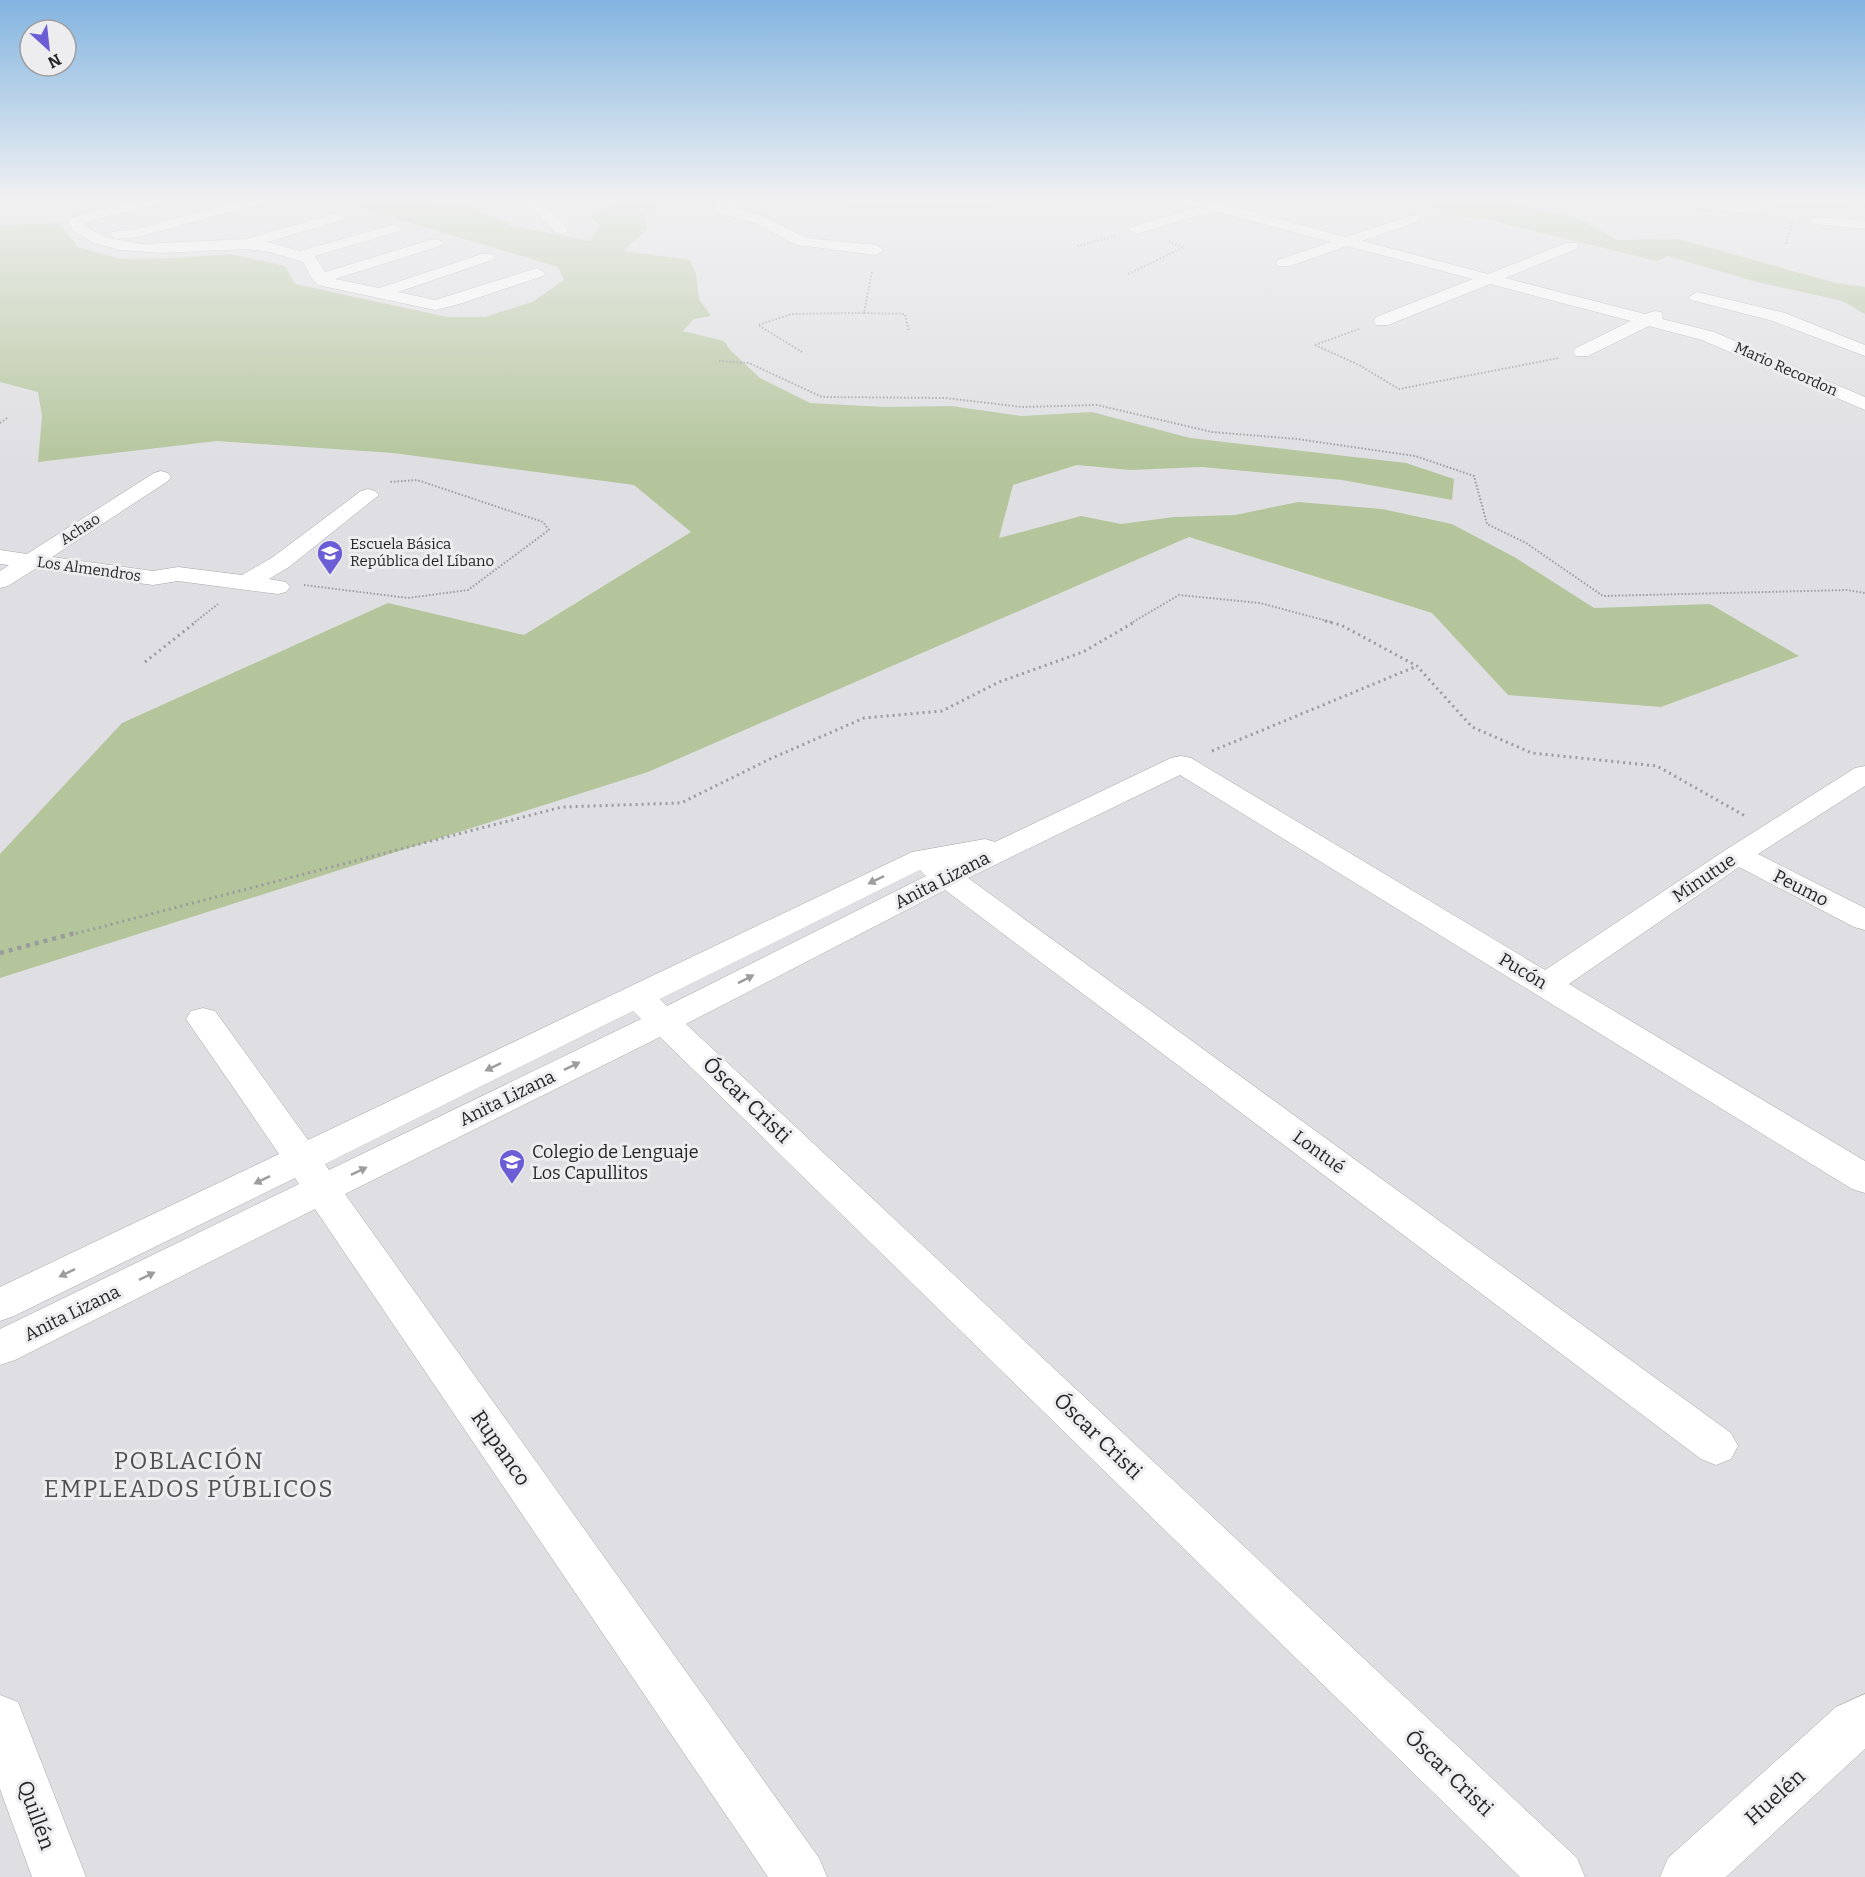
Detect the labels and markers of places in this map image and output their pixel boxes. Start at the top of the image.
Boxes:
place label: Escuela Básica República del Líbano [350,535,494,570]
school or university icon: Escuela Básica República del Líbano [315,538,345,576]
place label: Colegio de Lenguaje Los Capullitos [532,1141,699,1184]
school or university icon: Colegio de Lenguaje Los Capullitos [497,1147,527,1185]

